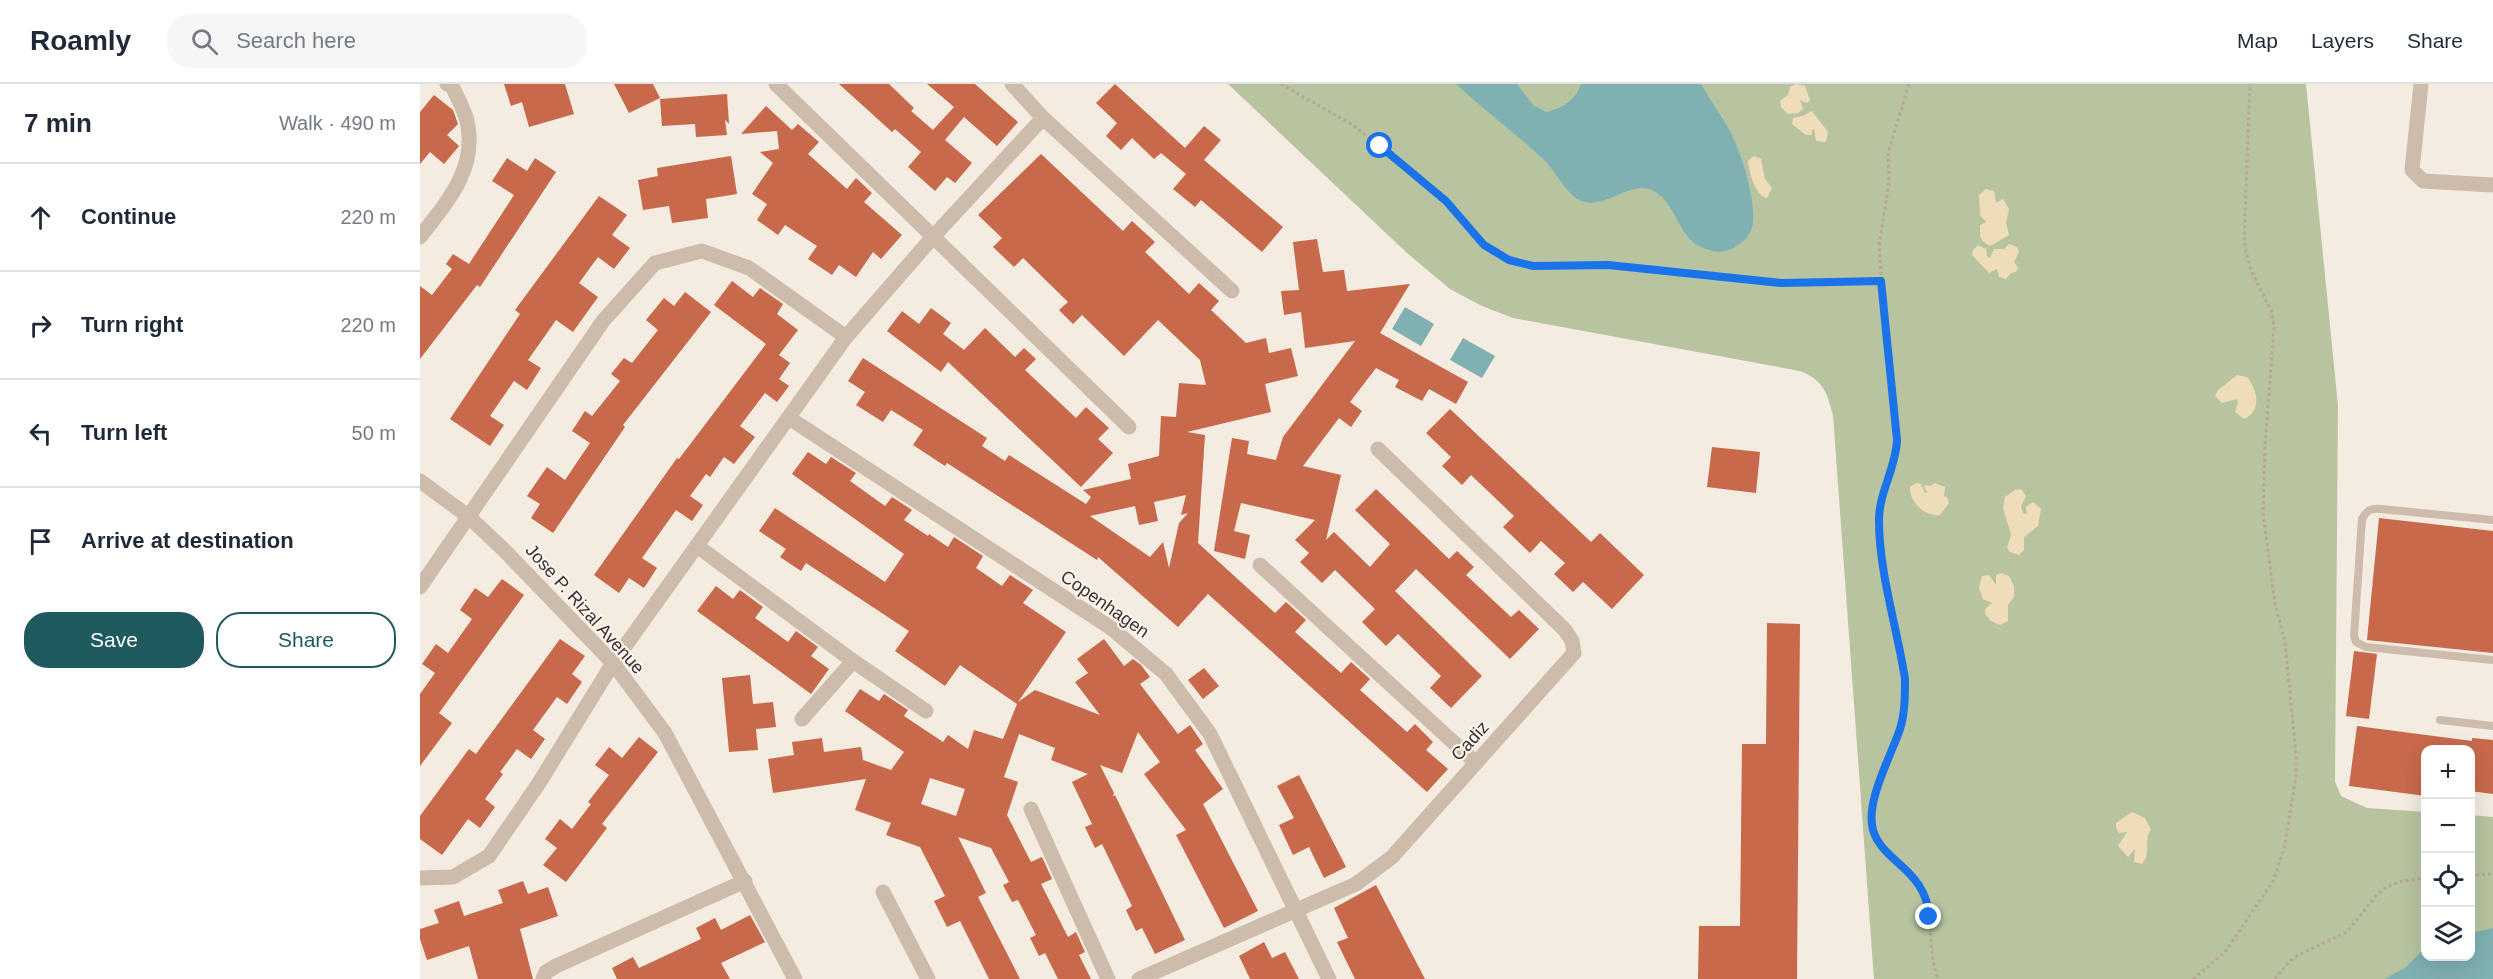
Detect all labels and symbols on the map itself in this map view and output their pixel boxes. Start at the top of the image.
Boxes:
route start [1366,132,1392,158]
street label: Jose P. Rizal Avenue [522,540,648,678]
street label: Copenhagen [1057,566,1153,642]
street label: Cadiz [1447,717,1493,765]
route end [1915,903,1941,929]

